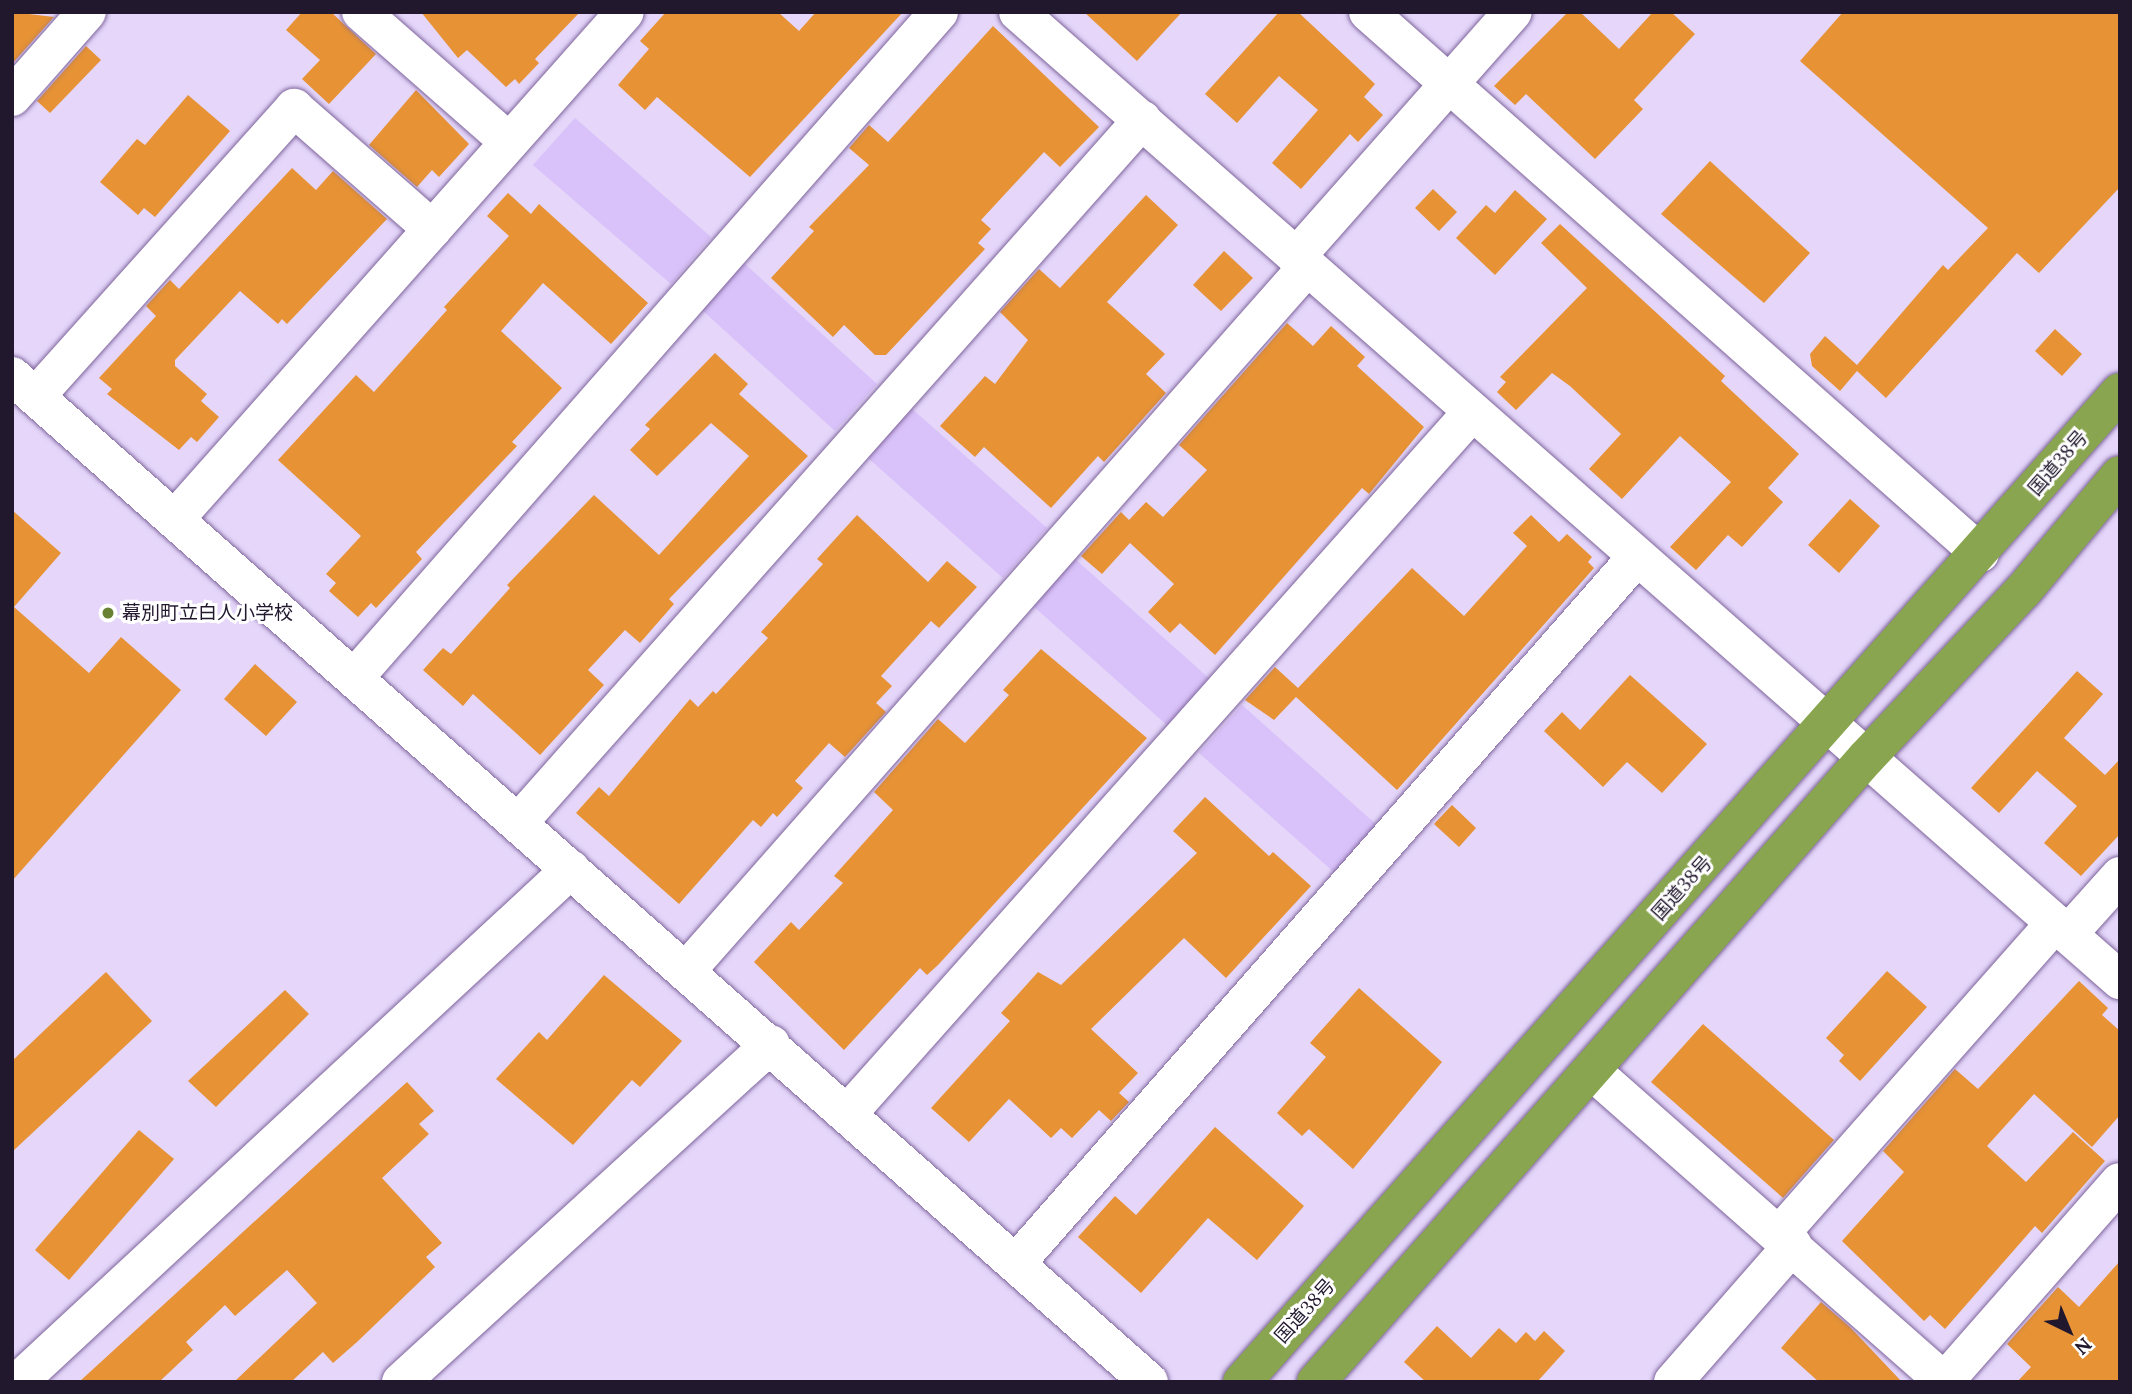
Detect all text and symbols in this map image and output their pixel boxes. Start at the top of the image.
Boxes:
street label: 国道38号 [2024,426,2092,500]
place label: 幕別町立白人小学校 [122,602,293,624]
marker: 幕別町立白人小学校 [100,605,116,621]
street label: 国道38号 [1647,851,1717,925]
street label: 国道38号 [1270,1274,1340,1348]
north arrow [2034,1296,2104,1366]
text: N [2070,1333,2097,1360]

